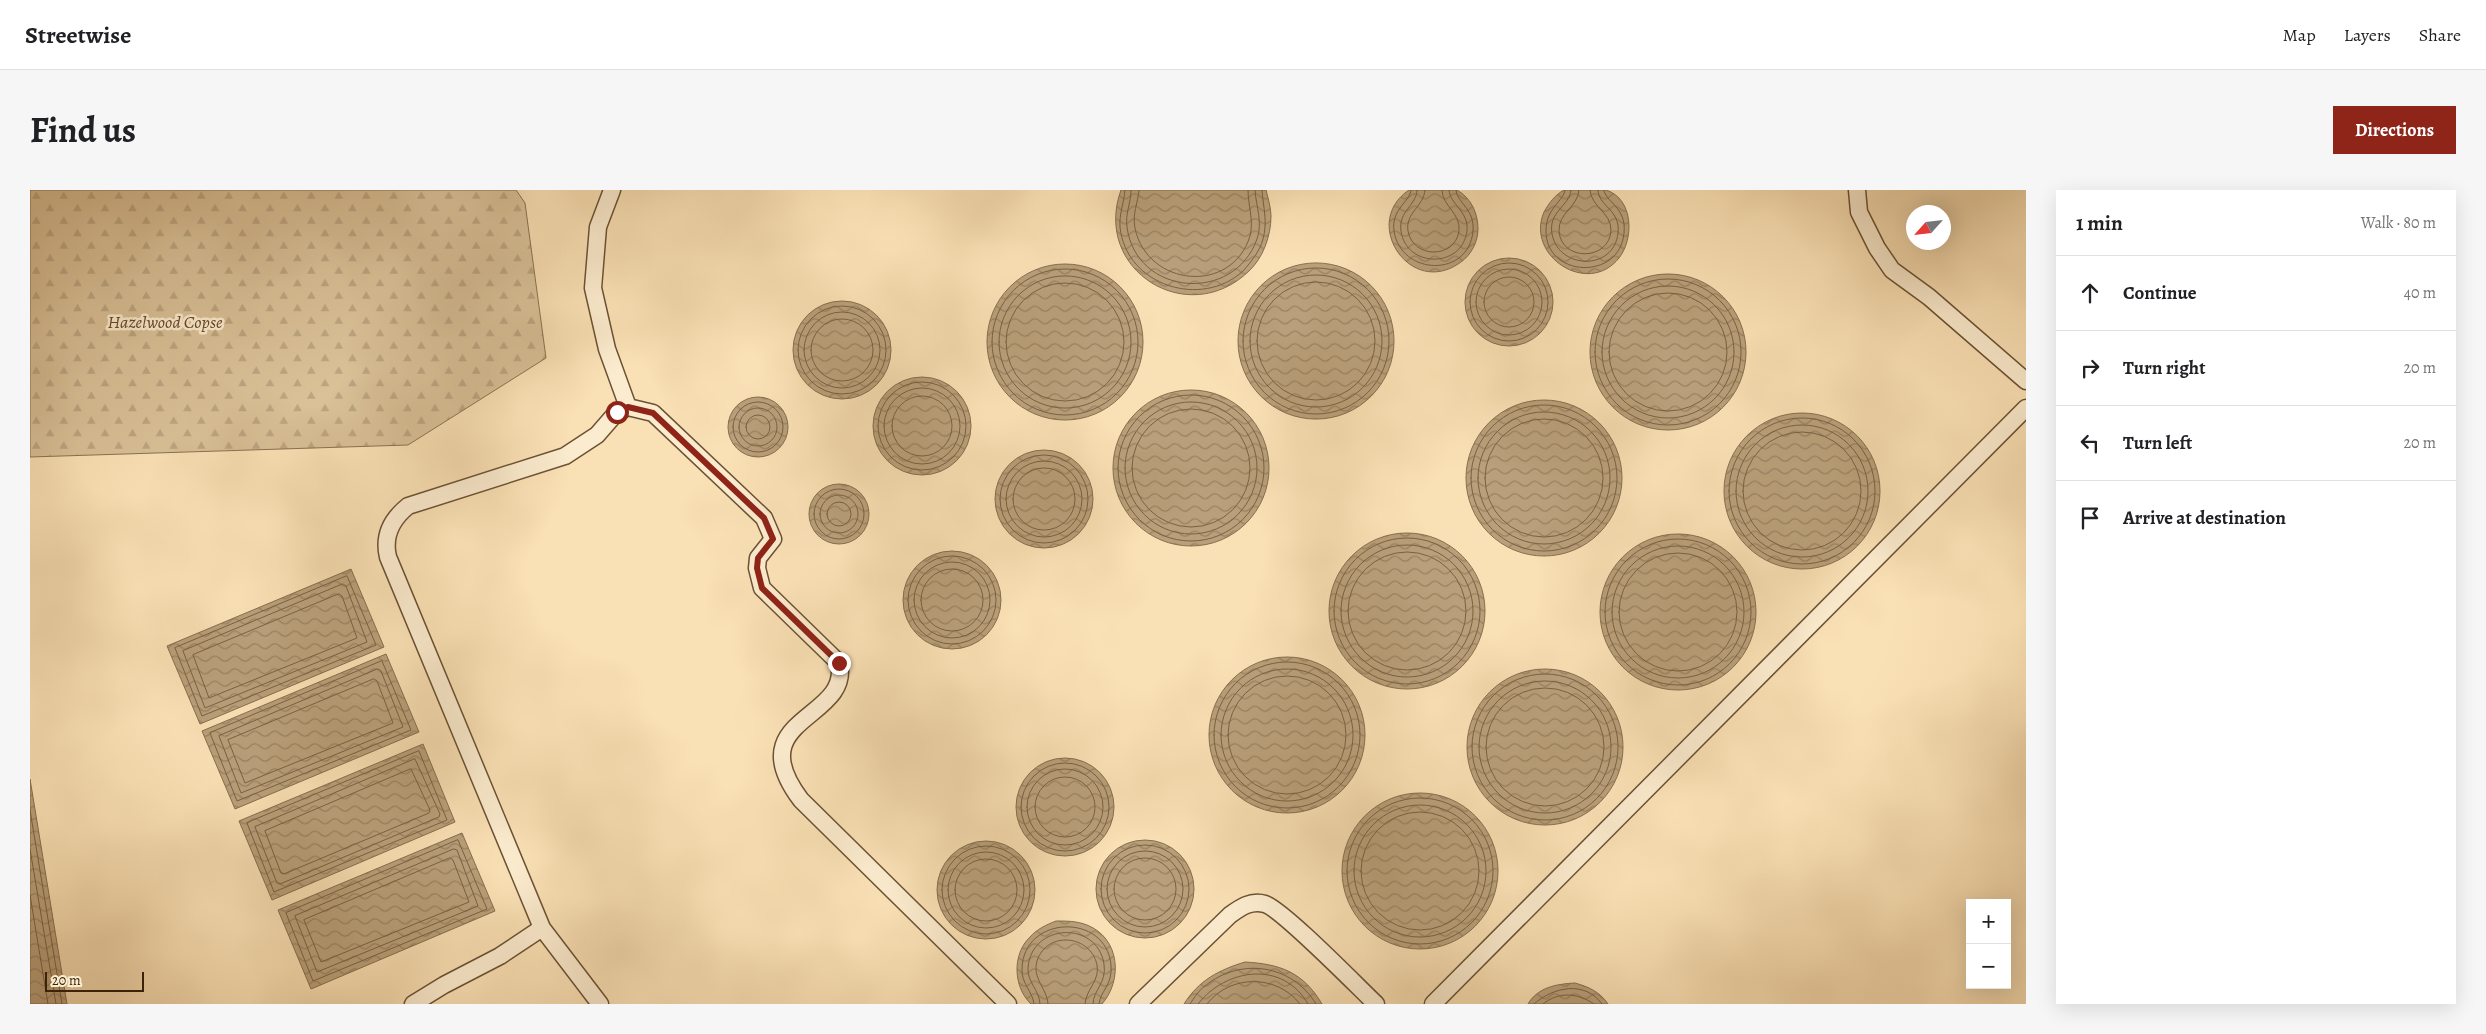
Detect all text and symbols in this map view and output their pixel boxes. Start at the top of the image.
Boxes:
text: Streetwise [25,19,131,51]
text: Map [2283,23,2316,47]
text: Layers [2344,23,2391,47]
text: Share [2419,23,2461,47]
text: Find us [30,106,136,154]
button: Directions [2333,106,2456,154]
north arrow [1906,205,1951,250]
text: 1 min [2076,209,2123,237]
text: Walk · 80 m [2361,212,2436,234]
icon: ahead [2076,279,2104,307]
text: Continue [2123,280,2197,306]
text: 40 m [2404,282,2436,304]
park label: Hazelwood Copse [107,310,223,334]
icon: right [2076,354,2104,382]
text: Turn right [2123,355,2205,381]
text: 20 m [2403,357,2436,379]
route start [606,401,629,424]
icon: left [2076,429,2104,457]
text: Turn left [2123,430,2192,456]
text: 20 m [2403,432,2436,454]
icon: arrive [2076,504,2104,532]
text: Arrive at destination [2123,505,2286,531]
route end [828,652,851,675]
map controls [1966,899,2011,989]
button: + [1966,899,2011,944]
button: − [1966,944,2011,989]
scale bar [45,969,144,992]
text: 20 m [52,971,81,990]

